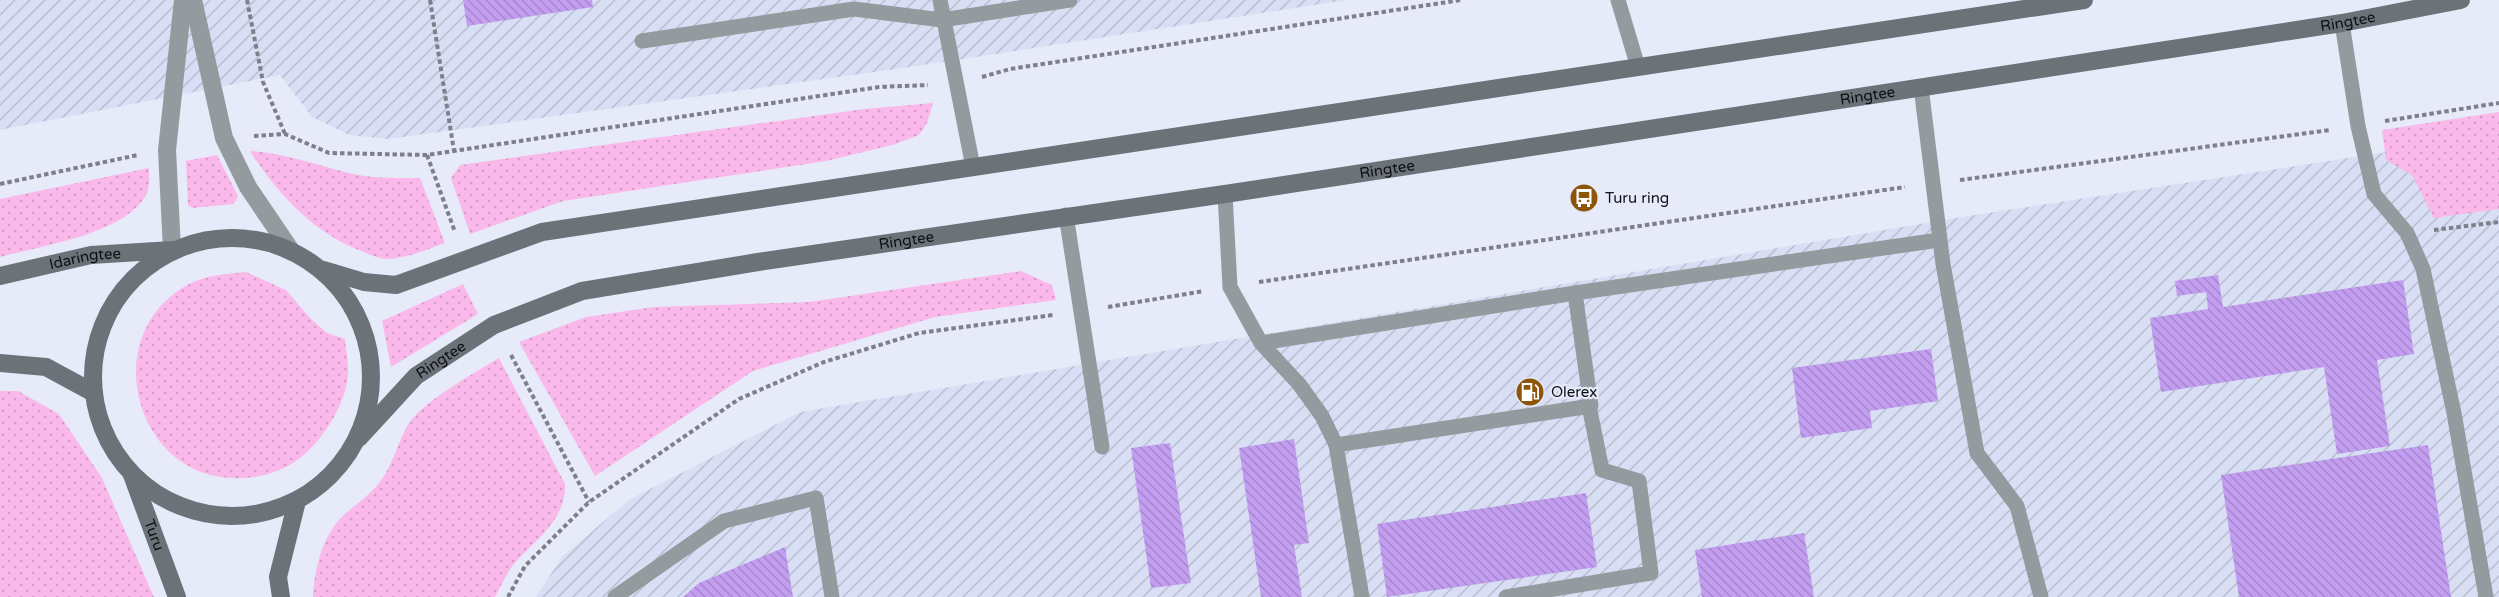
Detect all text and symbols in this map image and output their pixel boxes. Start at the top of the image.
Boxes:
street label: Ringtee [2319,8,2377,35]
street label: Ringtee [1839,83,1896,109]
street label: Ringtee [1358,156,1416,182]
bus stop icon: Turu ring [1568,182,1600,214]
place label: Turu ring [1605,189,1669,207]
street label: Ringtee [877,227,935,253]
street label: Idaringtee [47,244,121,273]
street label: Ringtee [413,337,469,382]
fuel station icon: Olerex [1514,376,1546,408]
place label: Olerex [1551,383,1597,401]
street label: Turu [140,517,168,553]

